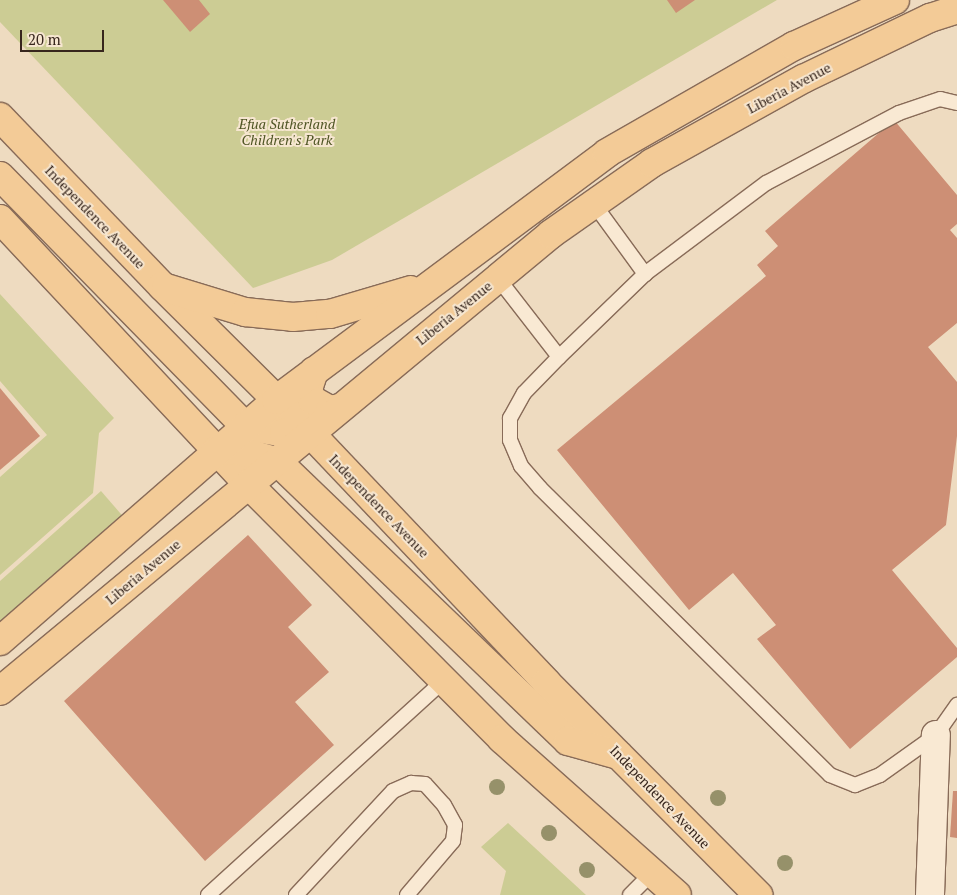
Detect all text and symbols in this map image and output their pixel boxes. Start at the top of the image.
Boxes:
scale bar [22,20,106,52]
text: 20 m [28,29,61,49]
street label: Liberia Avenue [744,59,834,117]
park label: Efua Sutherland Children's Park [239,116,335,148]
street label: Independence Avenue [41,162,149,272]
street label: Liberia Avenue [413,277,495,349]
street label: Independence Avenue [325,451,433,561]
street label: Liberia Avenue [102,536,184,608]
street label: Independence Avenue [606,742,714,852]

